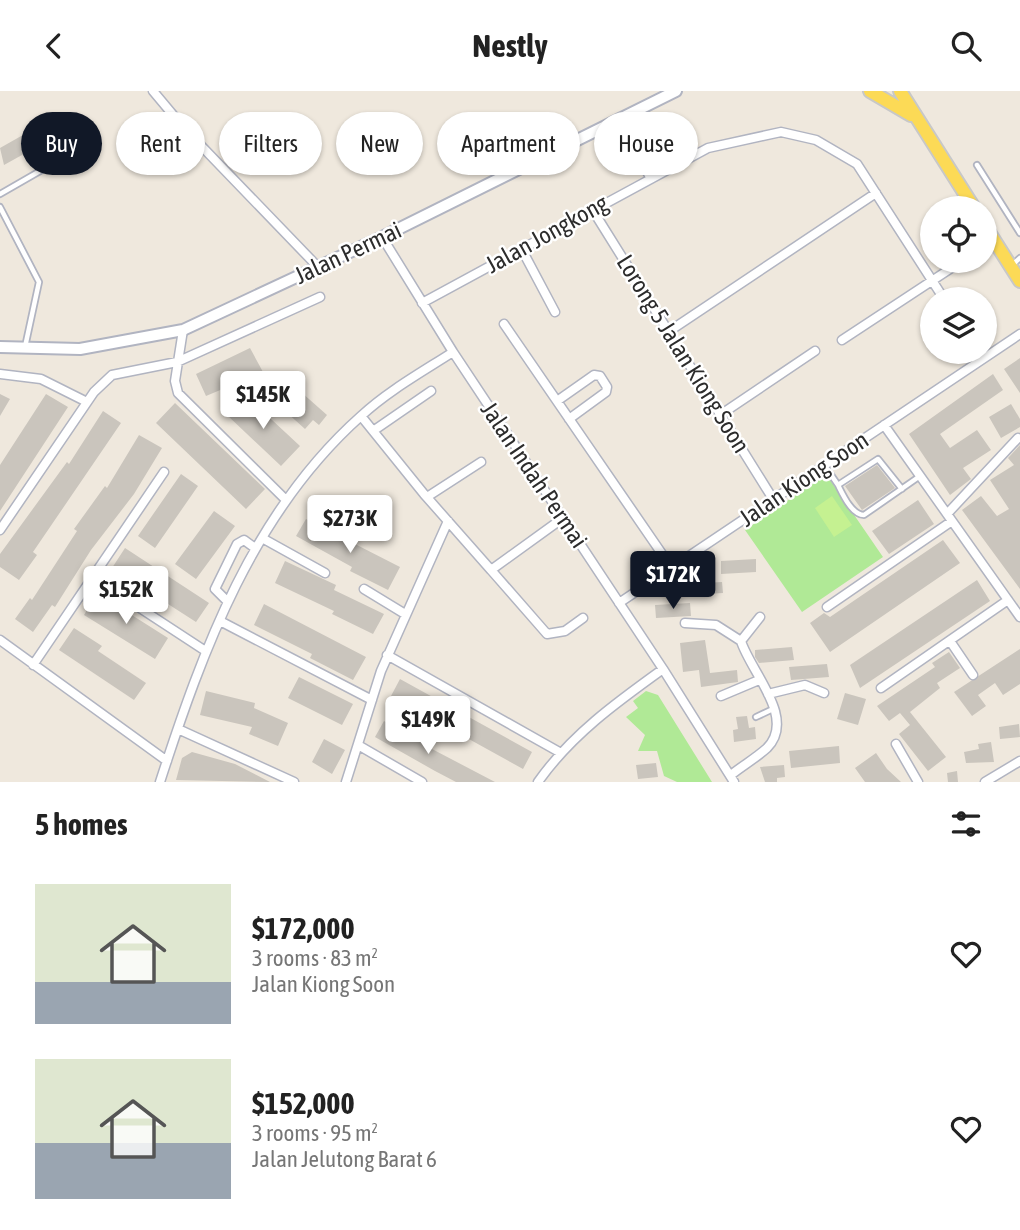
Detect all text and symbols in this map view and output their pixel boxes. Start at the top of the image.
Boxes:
icon: back [35,27,73,65]
text: Nestly [472,27,548,64]
icon: search [947,27,985,65]
chip: Buy [21,112,102,175]
chip: Rent [116,112,205,175]
chip: Filters [219,112,322,175]
chip: New [336,112,423,175]
chip: Apartment [437,112,580,175]
chip: House [594,112,698,175]
street label: Jalan Jongkong [481,189,613,278]
map controls [920,196,997,364]
button: locate [920,196,997,273]
street label: Jalan Permai [290,216,405,289]
street label: Lorong 5 Jalan Kiong Soon [612,250,755,458]
button: layers [920,287,997,364]
pin: $145K [214,371,312,431]
text: $145K [236,381,290,407]
street label: Jalan Indah Permai [476,397,593,553]
street label: Jalan Kiong Soon [734,426,873,532]
pin: $273K [301,496,399,555]
text: $273K [323,505,377,531]
pin: $172K [624,552,722,611]
text: $172K [646,561,700,587]
pin: $152K [77,567,175,626]
text: $152K [99,576,153,602]
pin: $149K [379,697,477,756]
text: $149K [401,706,455,732]
icon: filters [947,805,985,843]
text: 5 homes [35,807,128,841]
text: $172,000 [252,911,355,945]
icon: home [91,912,175,996]
icon: heart [947,935,985,973]
text: 3 rooms · 83 m² [252,945,378,971]
text: Jalan Kiong Soon [252,971,395,997]
text: $152,000 [252,1086,355,1120]
icon: home [91,1087,175,1171]
icon: heart [947,1110,985,1148]
text: 3 rooms · 95 m² [252,1120,378,1146]
text: Jalan Jelutong Barat 6 [252,1146,437,1172]

